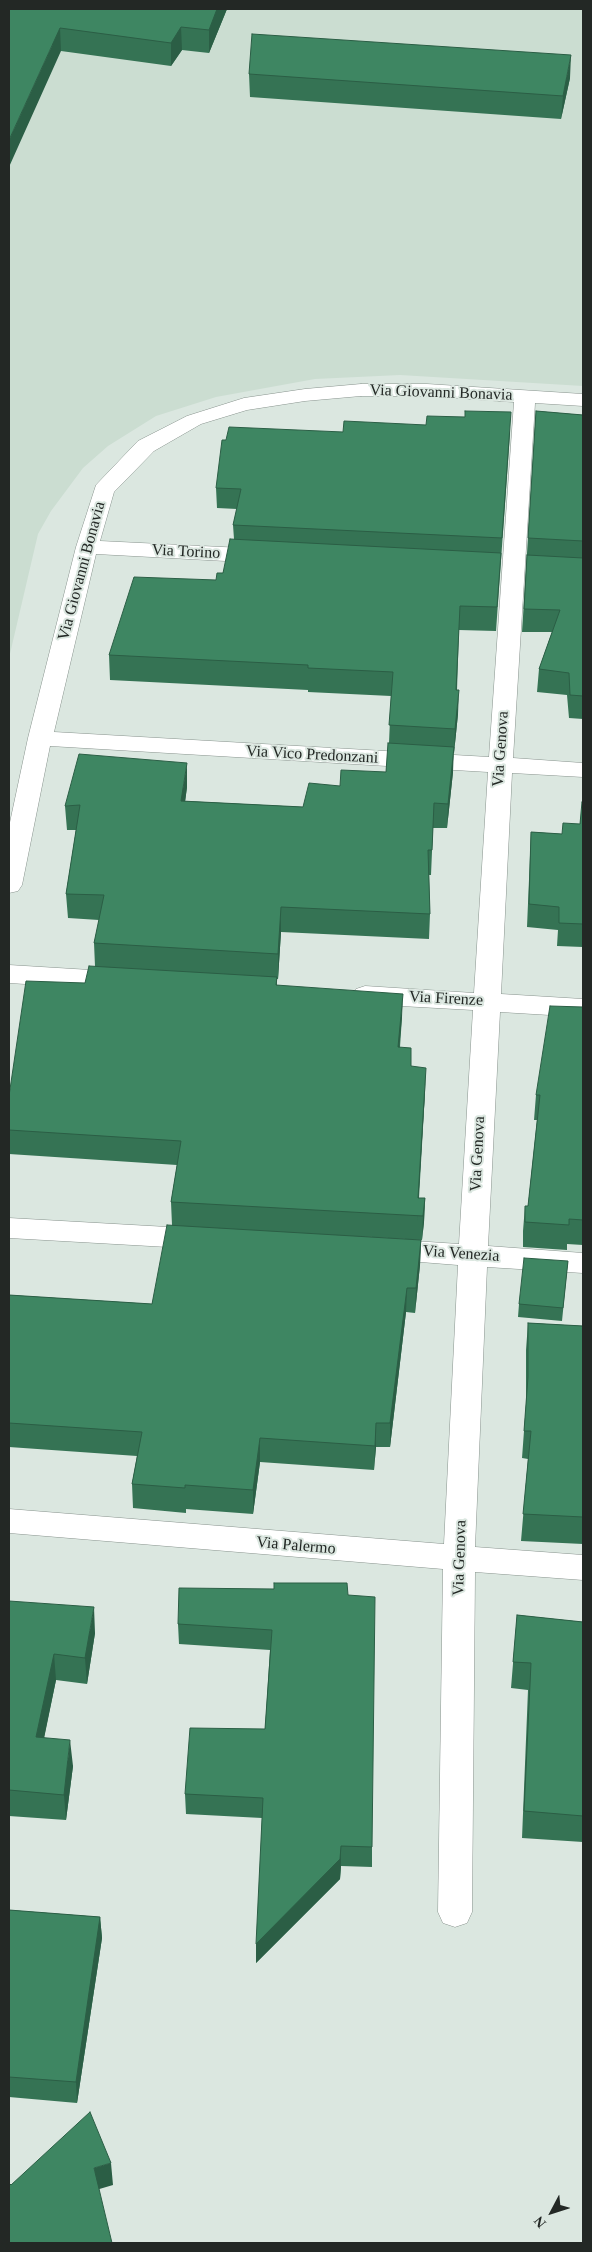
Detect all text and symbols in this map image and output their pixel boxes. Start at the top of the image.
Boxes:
street label: Via Giovanni Bonavia [369,381,513,405]
street label: Via Giovanni Bonavia [54,499,110,643]
street label: Via Torino [151,541,221,563]
street label: Via Genova [489,710,513,788]
street label: Via Vico Predonzani [245,742,379,768]
street label: Via Firenze [408,987,484,1011]
street label: Via Genova [466,1116,490,1192]
street label: Via Venezia [422,1242,500,1266]
street label: Via Genova [449,1520,471,1596]
street label: Via Palermo [256,1533,336,1559]
north arrow [527,2187,577,2237]
text: N [531,2213,549,2231]

